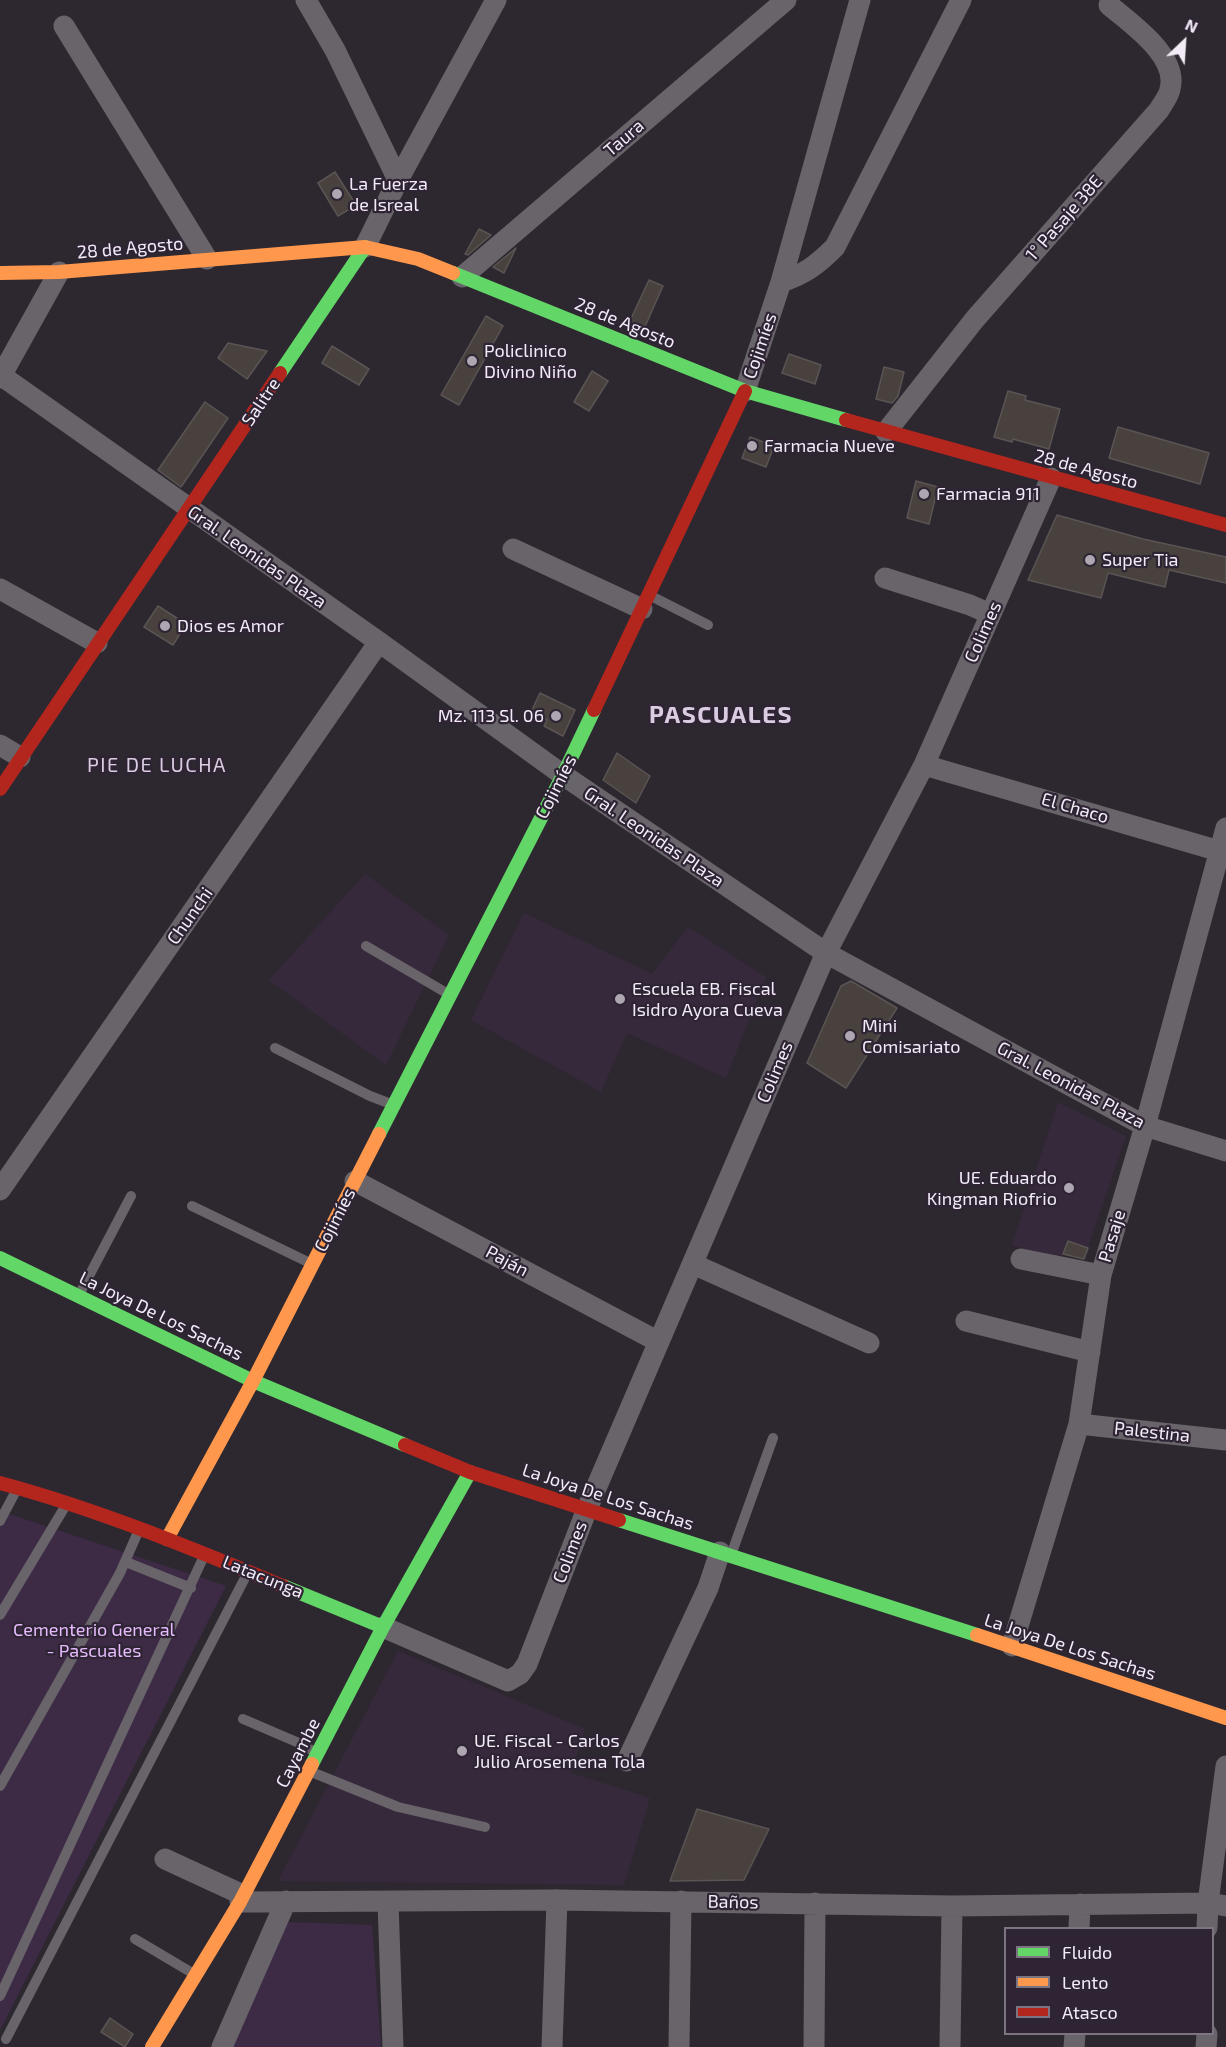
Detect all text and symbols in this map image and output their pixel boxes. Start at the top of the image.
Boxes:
north arrow [1154,12,1214,72]
text: N [1183,14,1201,36]
street label: Taura [600,115,648,161]
street label: 1° Pasaje 38E [1021,171,1107,265]
place label: La Fuerza de Isreal [349,173,428,216]
marker: La Fuerza de Isreal [330,187,344,201]
street label: 28 de Agosto [76,233,184,263]
street label: 28 de Agosto [572,293,678,353]
street label: Cojimíes [739,310,781,382]
place label: Policlinico Divino Niño [484,340,577,382]
marker: Policlinico Divino Niño [465,354,479,368]
street label: Salitre [237,374,285,430]
place label: Farmacia Nueve [764,435,895,457]
marker: Farmacia Nueve [745,439,759,453]
street label: 28 de Agosto [1032,445,1140,493]
place label: Farmacia 911 [936,483,1040,505]
marker: Farmacia 911 [917,487,931,501]
street label: Gral. Leonidas Plaza [184,501,330,613]
place label: Super Tia [1102,549,1178,571]
marker: Super Tia [1083,553,1097,567]
street label: Colimes [960,598,1006,666]
place label: Dios es Amor [177,615,284,637]
marker: Dios es Amor [158,619,172,633]
district label: PASCUALES [649,701,793,729]
place label: Mz. 113 Sl. 06 [438,705,544,727]
marker: Mz. 113 Sl. 06 [549,709,563,723]
street label: Cojimíes [531,752,581,822]
district label: PIE DE LUCHA [87,753,227,777]
street label: Gral. Leonidas Plaza [580,782,728,892]
street label: El Chaco [1039,788,1111,828]
street label: Chunchi [162,883,218,949]
place label: Escuela EB. Fiscal Isidro Ayora Cueva [632,978,783,1020]
marker: Escuela EB. Fiscal Isidro Ayora Cueva [613,992,627,1006]
place label: Mini Comisariato [862,1015,960,1058]
marker: Mini Comisariato [843,1029,857,1043]
street label: Gral. Leonidas Plaza [993,1037,1149,1133]
street label: Colimes [752,1038,798,1106]
place label: UE. Eduardo Kingman Riofrio [927,1167,1057,1210]
marker: UE. Eduardo Kingman Riofrio [1062,1181,1076,1195]
street label: Cojimíes [310,1185,360,1255]
street label: Pasaje [1094,1207,1130,1265]
street label: Paján [482,1241,532,1281]
street label: La Joya De Los Sachas [76,1267,246,1365]
street label: Palestina [1113,1417,1191,1447]
street label: La Joya De Los Sachas [519,1459,697,1535]
street label: Colimes [548,1518,592,1586]
street label: Latacunga [219,1551,307,1603]
street label: La Joya De Los Sachas [981,1609,1159,1685]
park label: Cementerio General - Pascuales [13,1619,175,1662]
street label: Cayambe [271,1715,325,1791]
place label: UE. Fiscal - Carlos Julio Arosemena Tola [474,1730,645,1772]
marker: UE. Fiscal - Carlos Julio Arosemena Tola [455,1744,469,1758]
street label: Baños [707,1891,759,1913]
legend [1004,1927,1214,2035]
text: Fluido [1062,1941,1112,1963]
text: Lento [1062,1971,1108,1993]
text: Atasco [1062,2001,1118,2023]

